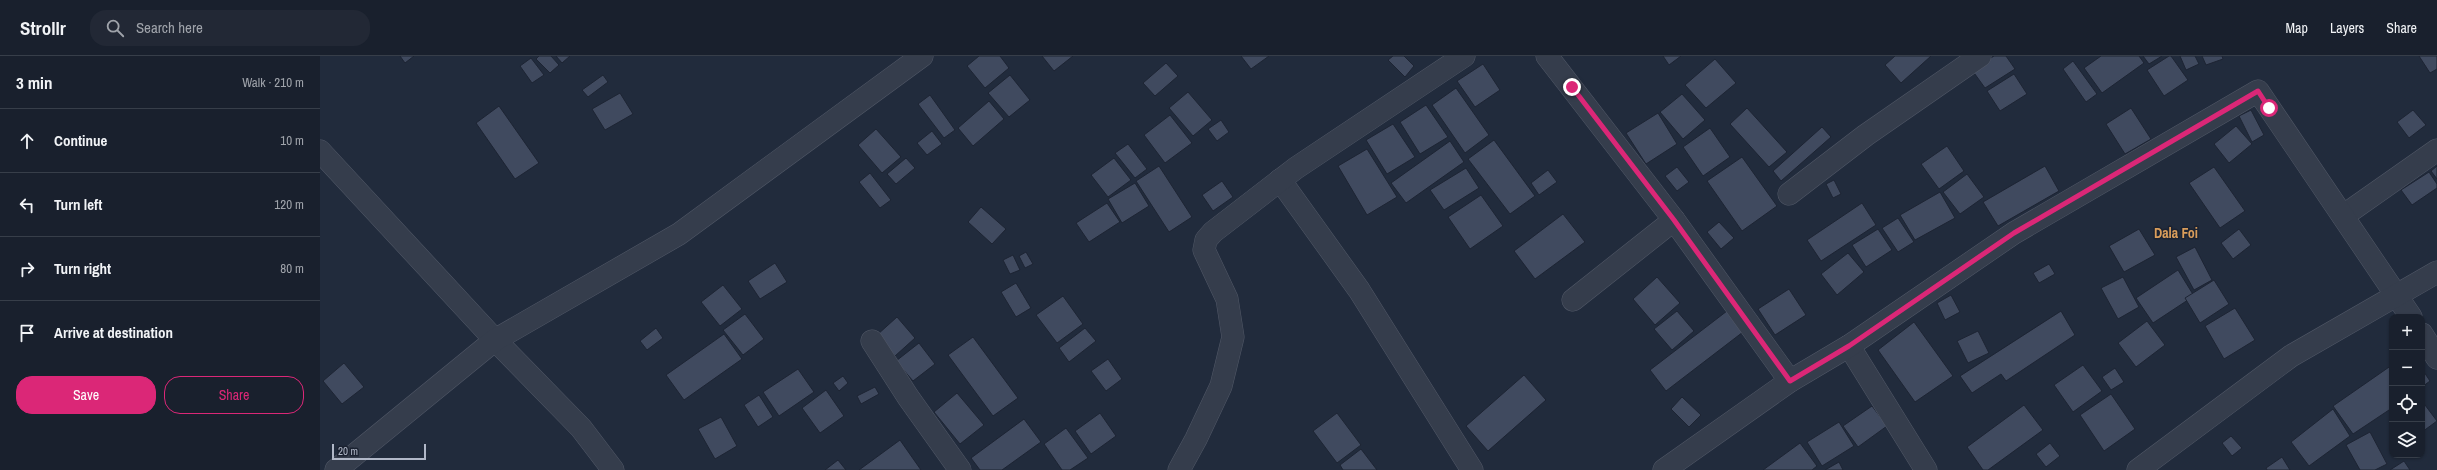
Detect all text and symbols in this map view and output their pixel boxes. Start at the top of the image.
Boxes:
search box [90,10,370,46]
text: Strollr [20,15,66,41]
icon: search [104,17,126,39]
text: Search here [136,17,203,38]
text: Map [2286,19,2308,37]
text: Layers [2330,19,2364,37]
text: Share [2386,19,2417,37]
text: 3 min [16,71,52,94]
text: Walk · 210 m [242,74,304,91]
route end [1563,78,1581,96]
route start [2260,99,2278,117]
icon: ahead [16,130,38,152]
text: Continue [54,130,107,151]
text: 10 m [280,132,304,149]
icon: left [16,194,38,216]
text: Turn left [54,194,102,215]
text: 120 m [274,196,304,213]
district label: Dala Foi [2154,224,2198,242]
icon: right [16,258,38,280]
text: Turn right [54,258,111,279]
text: 80 m [280,260,304,277]
map controls [2389,314,2425,458]
button: + [2389,314,2425,350]
icon: arrive [16,322,38,344]
text: Arrive at destination [54,322,173,343]
button: − [2389,350,2425,386]
button: Save [16,376,156,414]
button: Share [164,376,304,414]
button: locate [2389,386,2425,422]
button: layers [2389,422,2425,458]
scale bar [332,442,426,461]
text: 20 m [338,444,358,458]

